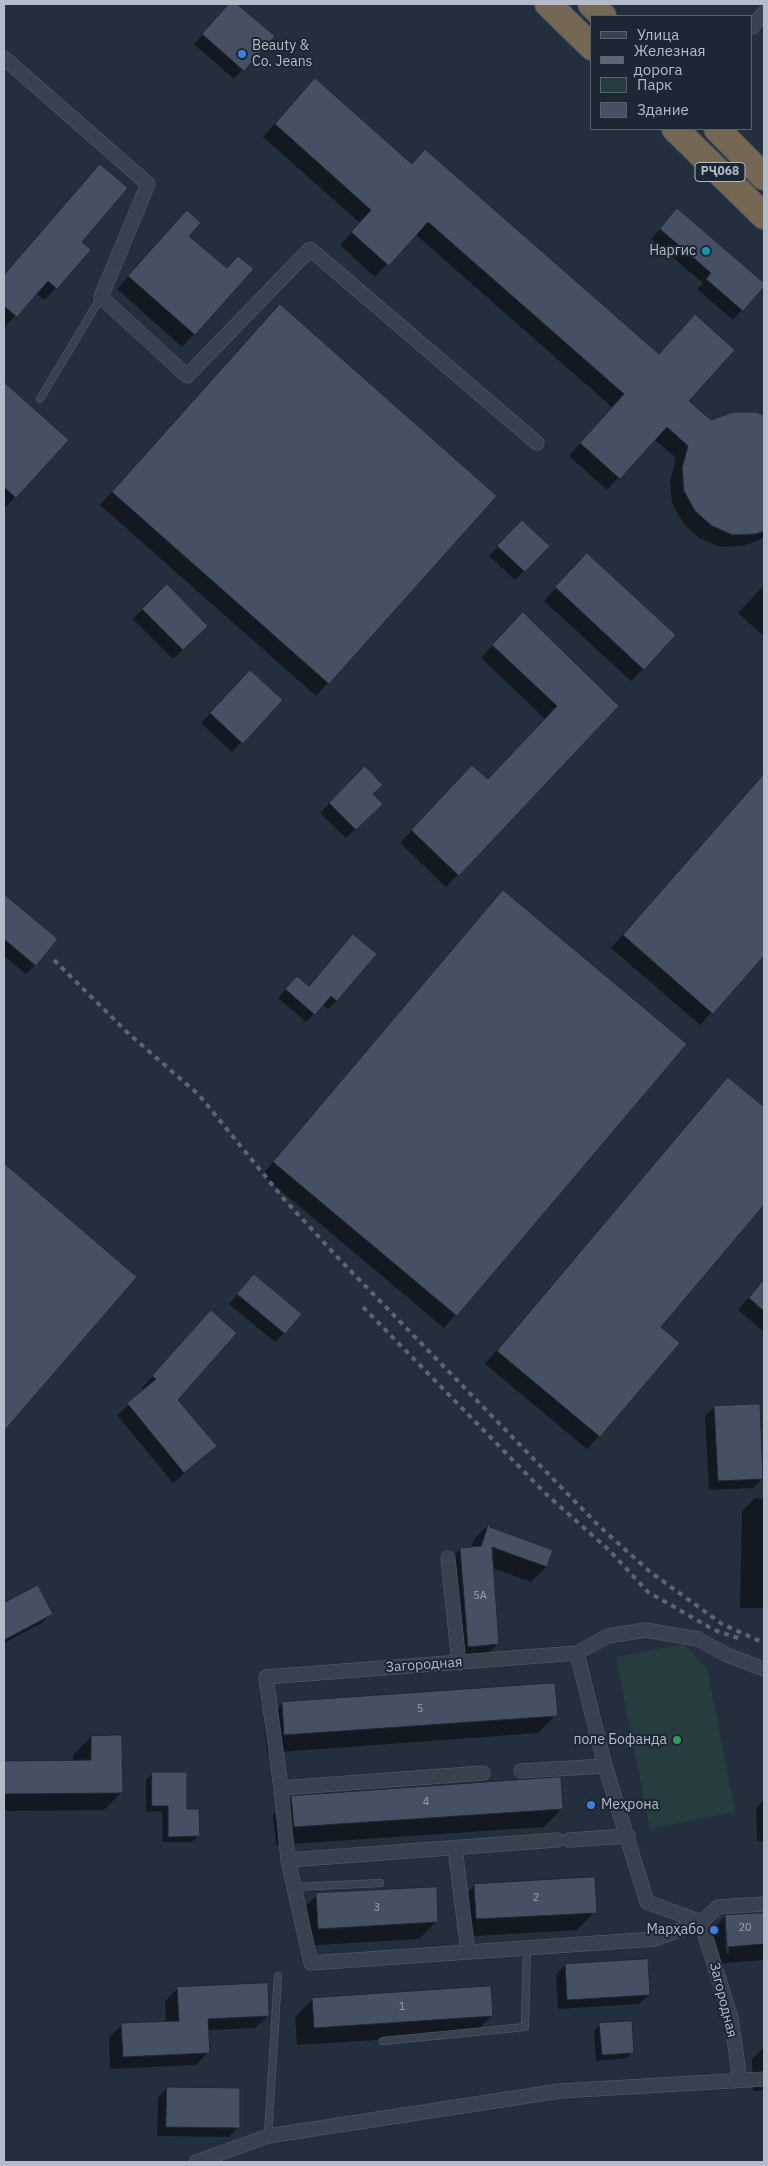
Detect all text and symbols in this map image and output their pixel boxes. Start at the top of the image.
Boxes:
legend [590,15,753,130]
text: Улица [637,25,679,44]
place label: Beauty & Co. Jeans [252,38,312,70]
text: Железная дорога [634,41,705,79]
marker: Beauty & Co. Jeans [236,48,248,60]
text: Парк [637,75,672,94]
text: Здание [637,100,689,119]
road number: РҶ068 [695,162,745,182]
place label: Наргис [649,243,696,259]
marker: Наргис [700,245,712,257]
house number: 5А [473,1589,487,1603]
street label: Загородная [385,1654,463,1676]
house number: 5 [417,1702,423,1716]
place label: поле Бофанда [573,1732,667,1748]
marker: поле Бофанда [671,1734,683,1746]
house number: 4 [423,1795,429,1809]
place label: Меҳрона [601,1797,659,1813]
marker: Меҳрона [585,1799,597,1811]
house number: 2 [533,1891,539,1905]
house number: 3 [374,1901,380,1915]
house number: 20 [738,1921,752,1935]
place label: Марҳабо [646,1922,704,1938]
marker: Марҳабо [708,1924,720,1936]
street label: Загородная [706,1961,740,2039]
house number: 1 [399,2000,405,2014]

